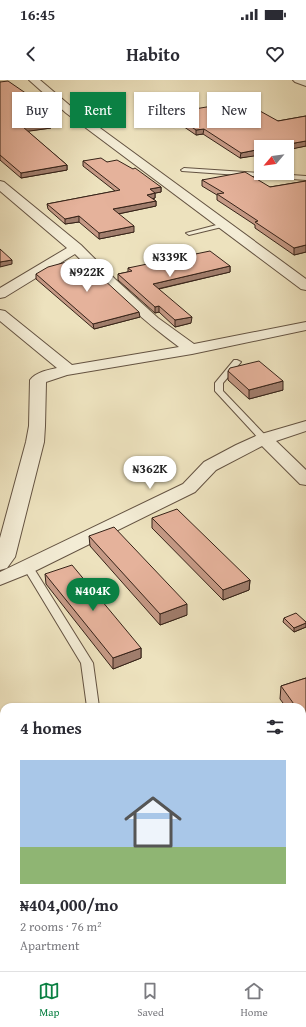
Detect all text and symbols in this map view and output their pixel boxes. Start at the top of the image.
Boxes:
text: 16:45 [20,4,55,25]
text: Habito [126,41,180,68]
icon: back [20,43,42,65]
icon: heart [264,43,286,65]
chip: Buy [12,92,62,128]
chip: Rent [70,92,126,128]
chip: Filters [134,92,199,128]
chip: New [207,92,261,128]
north arrow [254,140,294,180]
map controls [254,140,294,180]
pin: ₦339K [142,244,198,278]
text: ₦339K [152,247,188,266]
pin: ₦922K [59,259,115,293]
text: ₦922K [69,262,105,281]
pin: ₦362K [122,456,178,490]
text: ₦362K [132,459,168,478]
pin: ₦404K [65,578,121,612]
text: ₦404K [75,581,111,600]
text: 4 homes [20,715,82,740]
icon: filters [264,716,286,738]
icon: home [117,786,189,858]
text: ₦404,000/mo [20,892,118,917]
text: 2 rooms · 76 m² [20,917,102,936]
text: Apartment [20,936,80,955]
tab: Map [38,980,60,1020]
tab: Saved [137,980,164,1020]
tab: Home [241,980,268,1020]

